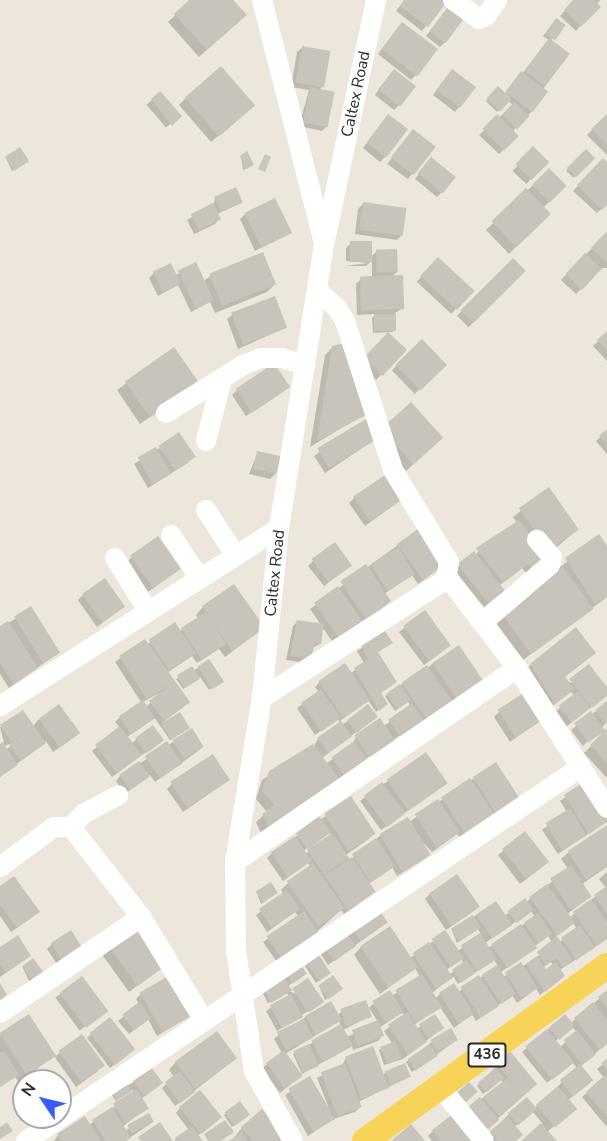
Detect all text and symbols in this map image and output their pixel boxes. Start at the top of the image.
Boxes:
street label: Caltex Road [338,49,374,139]
street label: Caltex Road [261,529,289,617]
road number: 436 [468,1043,506,1067]
north arrow [12,1069,72,1129]
text: N [16,1079,41,1101]

